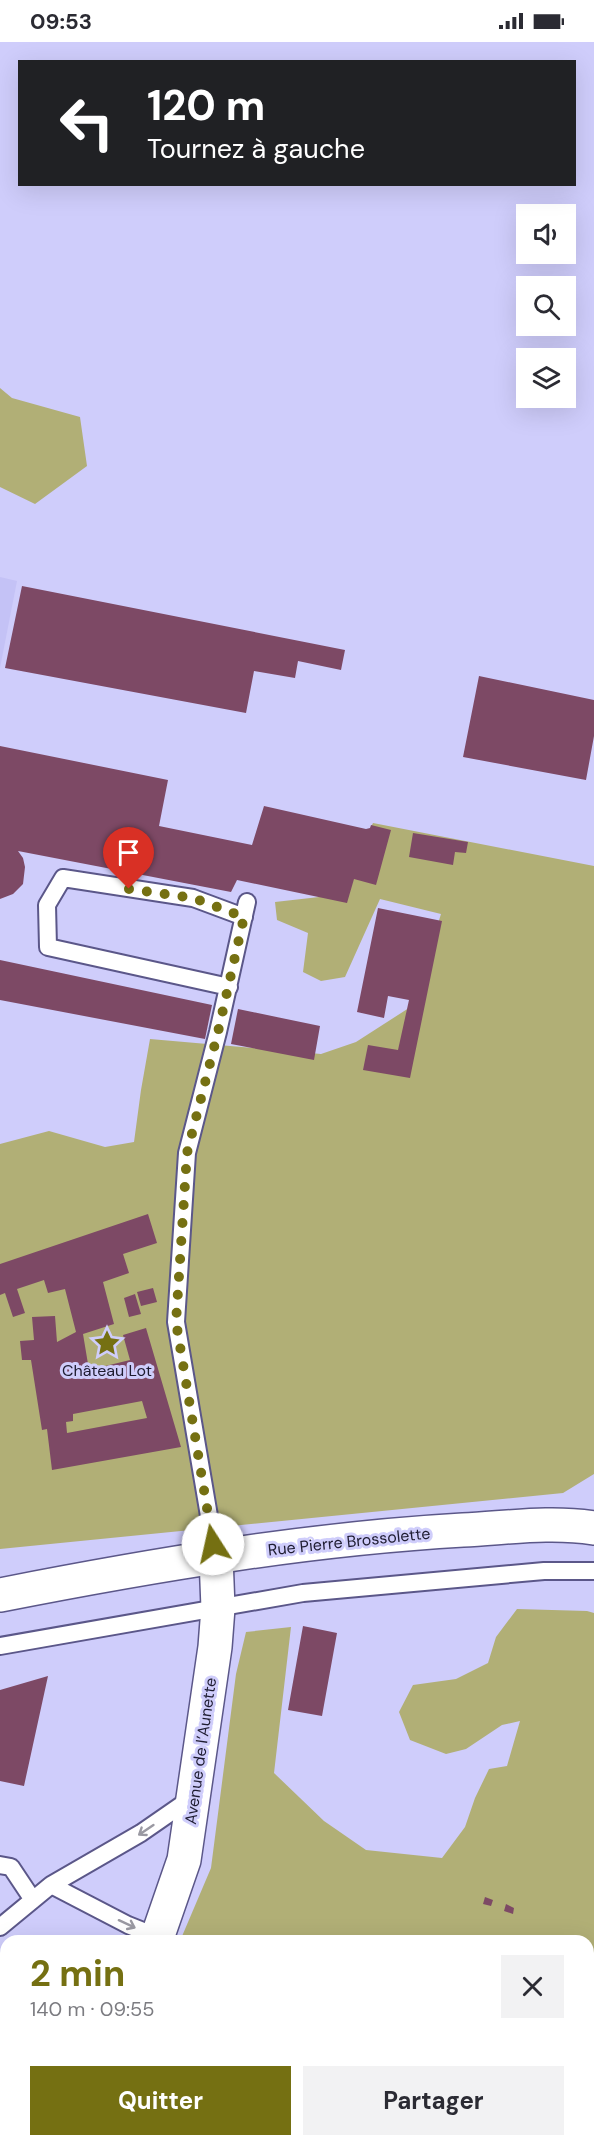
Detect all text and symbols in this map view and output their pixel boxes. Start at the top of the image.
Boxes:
text: 09:53 [30,7,92,36]
text: 120 m [147,78,265,133]
icon: left [48,84,126,162]
text: Tournez à gauche [147,131,365,166]
map controls [516,204,576,408]
button: sound [516,204,576,264]
button: search [516,276,576,336]
button: layers [516,348,576,408]
pin [103,827,154,889]
icon: arrive [112,836,145,869]
place icon: Château Lot [92,1328,122,1358]
place label: Château Lot [62,1360,152,1381]
position arrow [181,1512,245,1576]
street label: Rue Pierre Brossolette [267,1523,431,1560]
street label: Avenue de l’Aunette [180,1676,221,1826]
one-way arrow [137,1823,154,1836]
one-way arrow [117,1919,135,1930]
text: 2 min [30,1950,125,1997]
button: close [501,1955,564,2018]
text: 140 m · 09:55 [30,1996,154,2022]
button: Quitter [30,2066,291,2135]
button: Partager [303,2066,564,2135]

